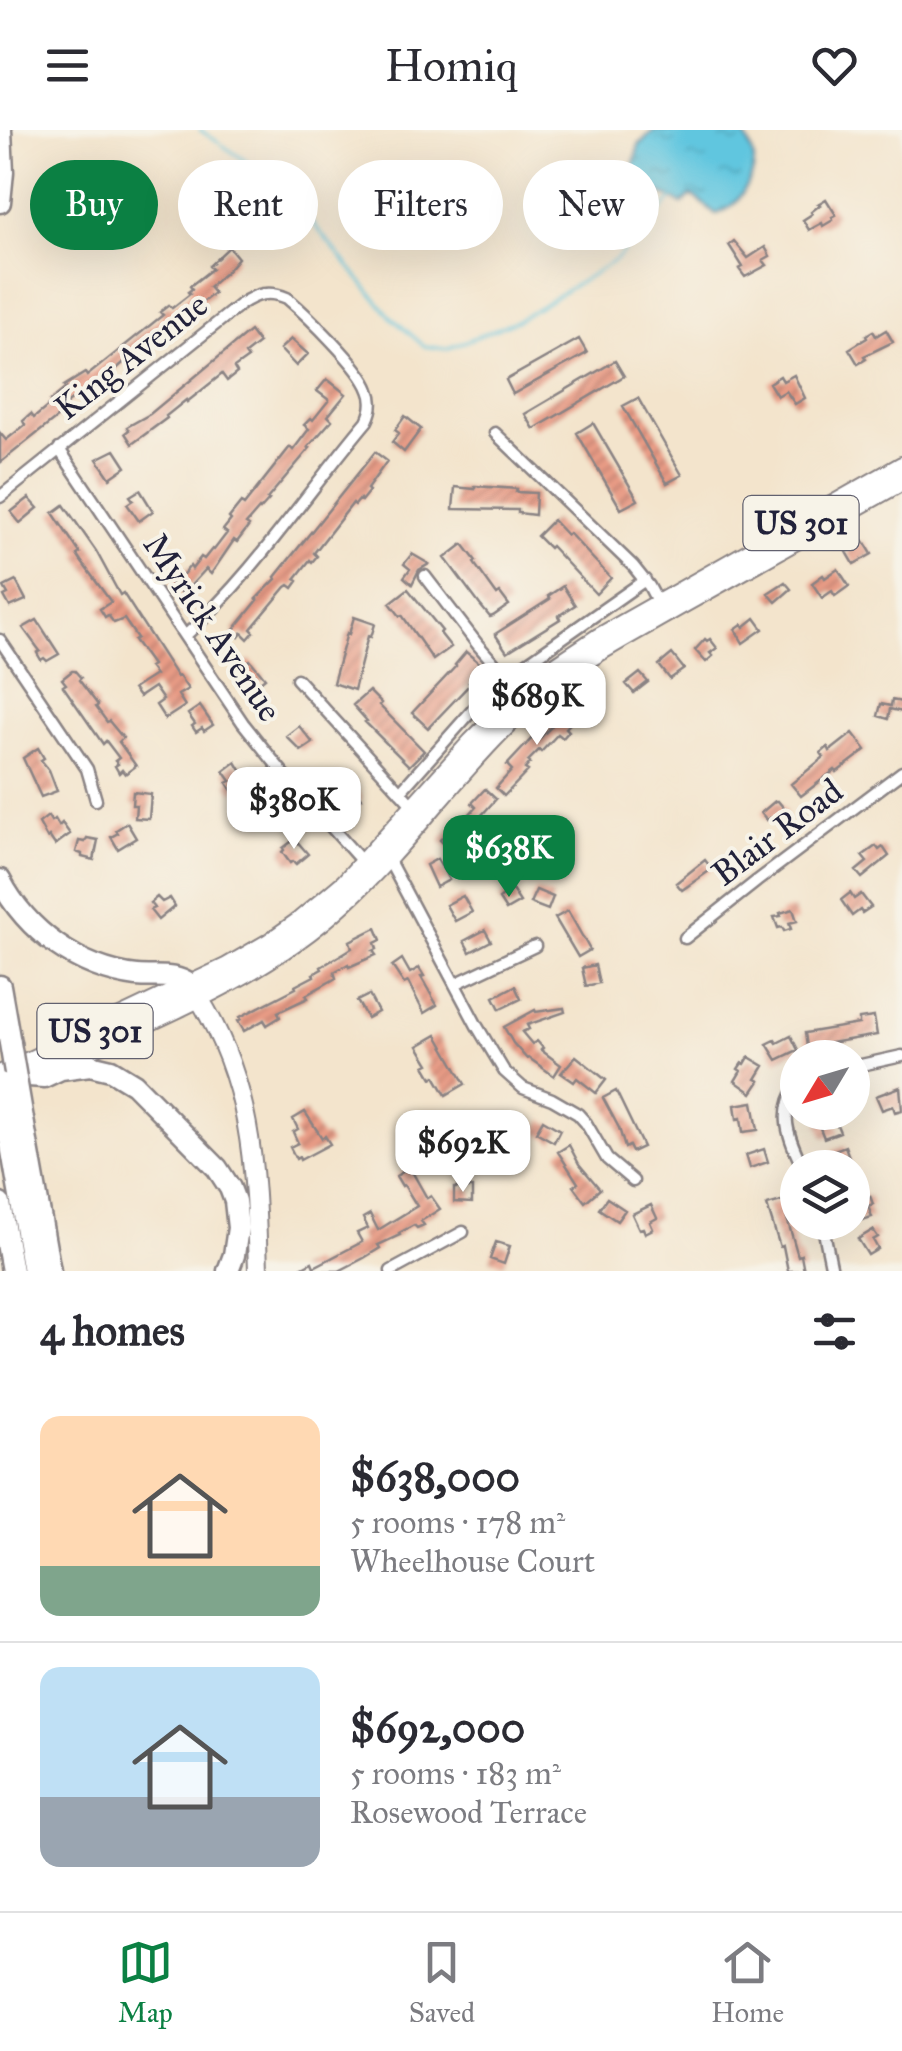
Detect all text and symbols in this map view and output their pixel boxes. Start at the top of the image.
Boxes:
icon: menu [40,38,95,93]
text: Homiq [385,38,517,93]
icon: heart [807,38,862,93]
chip: Buy [30,160,158,250]
chip: Rent [178,160,318,250]
chip: Filters [338,160,503,250]
chip: New [523,160,659,250]
street label: King Avenue [46,283,216,429]
road number: US 301 [744,496,858,550]
street label: Myrick Avenue [134,525,291,730]
pin: $689K [467,663,607,748]
text: $689K [491,676,583,715]
pin: $380K [224,767,364,852]
street label: Blair Road [704,769,851,895]
text: $380K [249,780,339,819]
pin: $638K [439,815,579,900]
text: $638K [465,828,553,867]
road number: US 301 [38,1004,152,1058]
north arrow [780,1040,870,1130]
map controls [780,1040,870,1240]
pin: $692K [393,1110,533,1195]
text: $692K [417,1123,509,1162]
button: layers [780,1150,870,1240]
icon: filters [807,1304,862,1359]
text: 4 homes [40,1305,185,1357]
text: $638,000 [350,1451,520,1503]
icon: home [120,1456,240,1576]
text: 5 rooms · 178 m² [350,1503,565,1542]
text: Wheelhouse Court [350,1542,595,1581]
text: $692,000 [350,1702,525,1754]
icon: home [120,1707,240,1827]
text: 5 rooms · 183 m² [350,1754,561,1793]
text: Rosewood Terrace [350,1793,587,1832]
tab: Map [118,1935,173,2030]
tab: Saved [409,1935,475,2030]
tab: Home [711,1935,784,2030]

